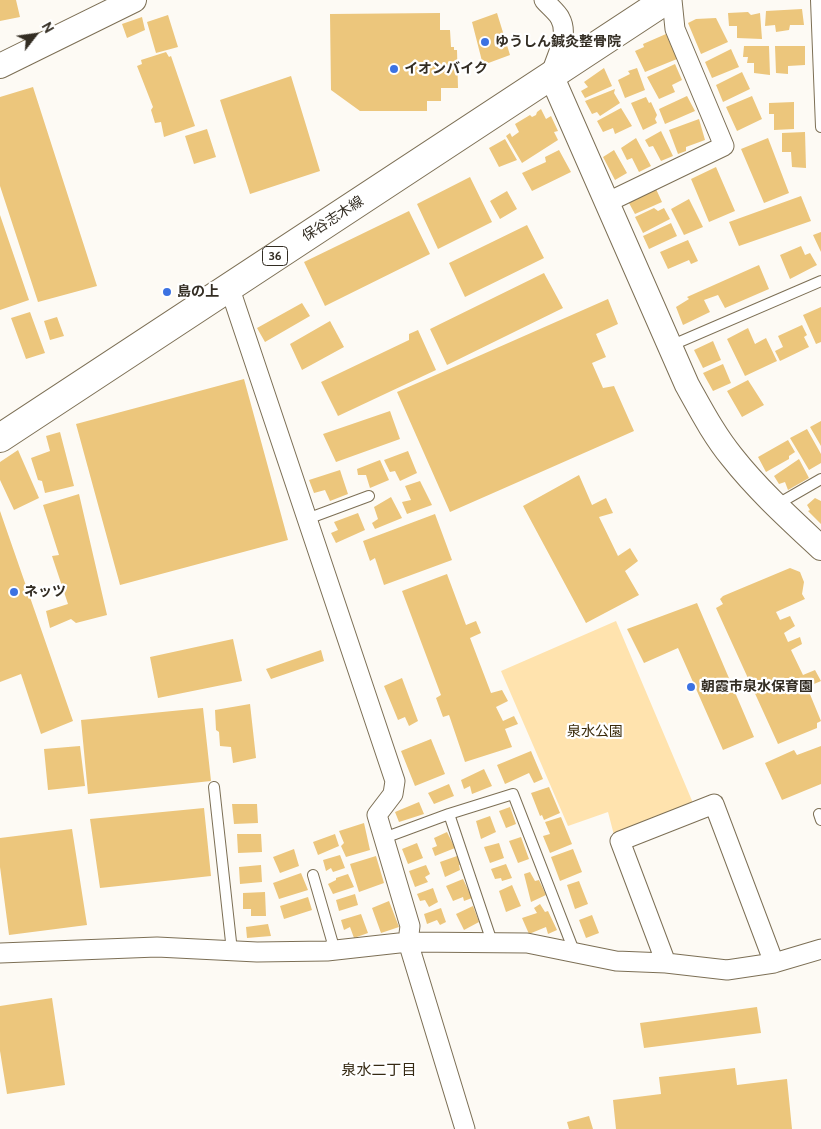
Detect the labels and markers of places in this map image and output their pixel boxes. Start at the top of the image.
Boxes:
place label: ゆうしん鍼灸整骨院 [495,34,621,50]
marker: ゆうしん鍼灸整骨院 [479,36,491,48]
place label: イオンバイク [404,61,488,77]
marker: イオンバイク [388,63,400,75]
place label: 島の上 [177,284,219,300]
marker: 島の上 [161,286,173,298]
place label: ネッツ [24,584,66,600]
marker: ネッツ [8,586,20,598]
place label: 朝霞市泉水保育園 [701,679,813,695]
marker: 朝霞市泉水保育園 [685,681,697,693]

